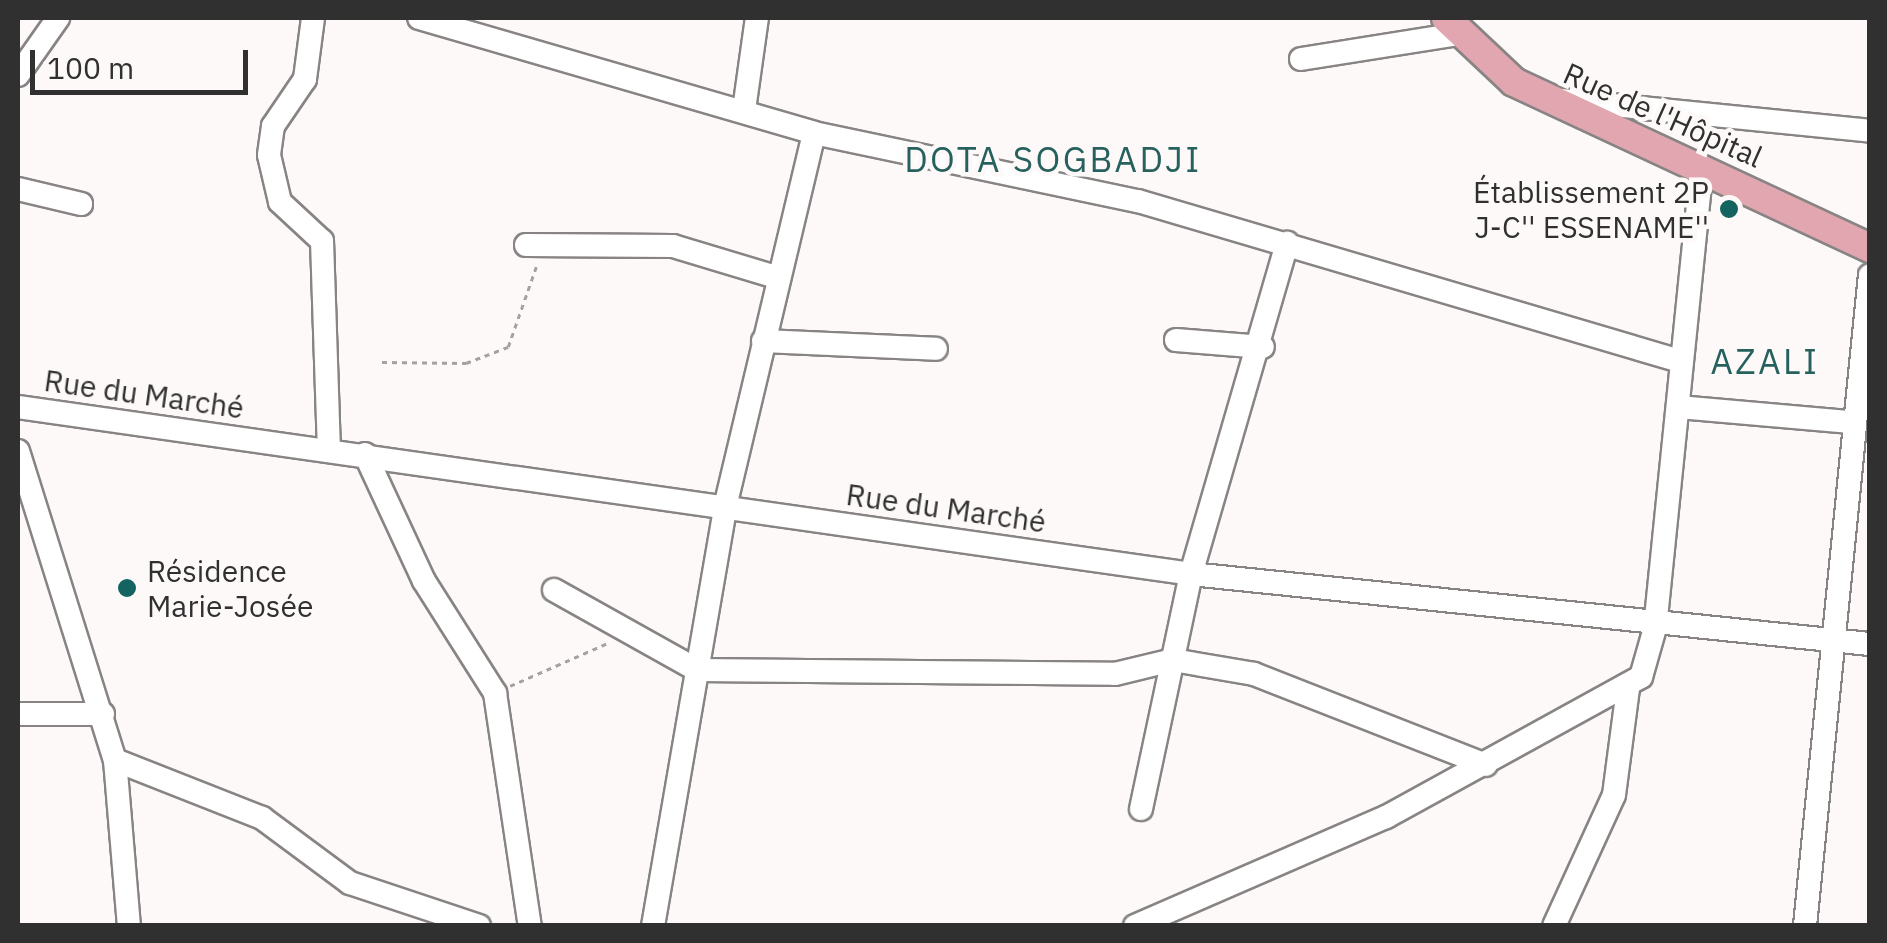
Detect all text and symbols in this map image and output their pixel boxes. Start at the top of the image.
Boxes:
scale bar [35,30,252,92]
text: 100 m [47,48,134,87]
street label: Rue de l'Hôpital [1558,55,1768,175]
district label: DOTA SOGBADJI [904,138,1202,180]
place label: Établissement 2P J-C'' ESSENAME'' [1473,174,1709,244]
marker: Établissement 2P J-C'' ESSENAME'' [1718,198,1740,220]
district label: AZALI [1710,340,1820,382]
street label: Rue du Marché [42,362,246,426]
street label: Rue du Marché [844,476,1048,540]
place label: Résidence Marie-Josée [147,553,313,624]
marker: Résidence Marie-Josée [116,577,138,599]

